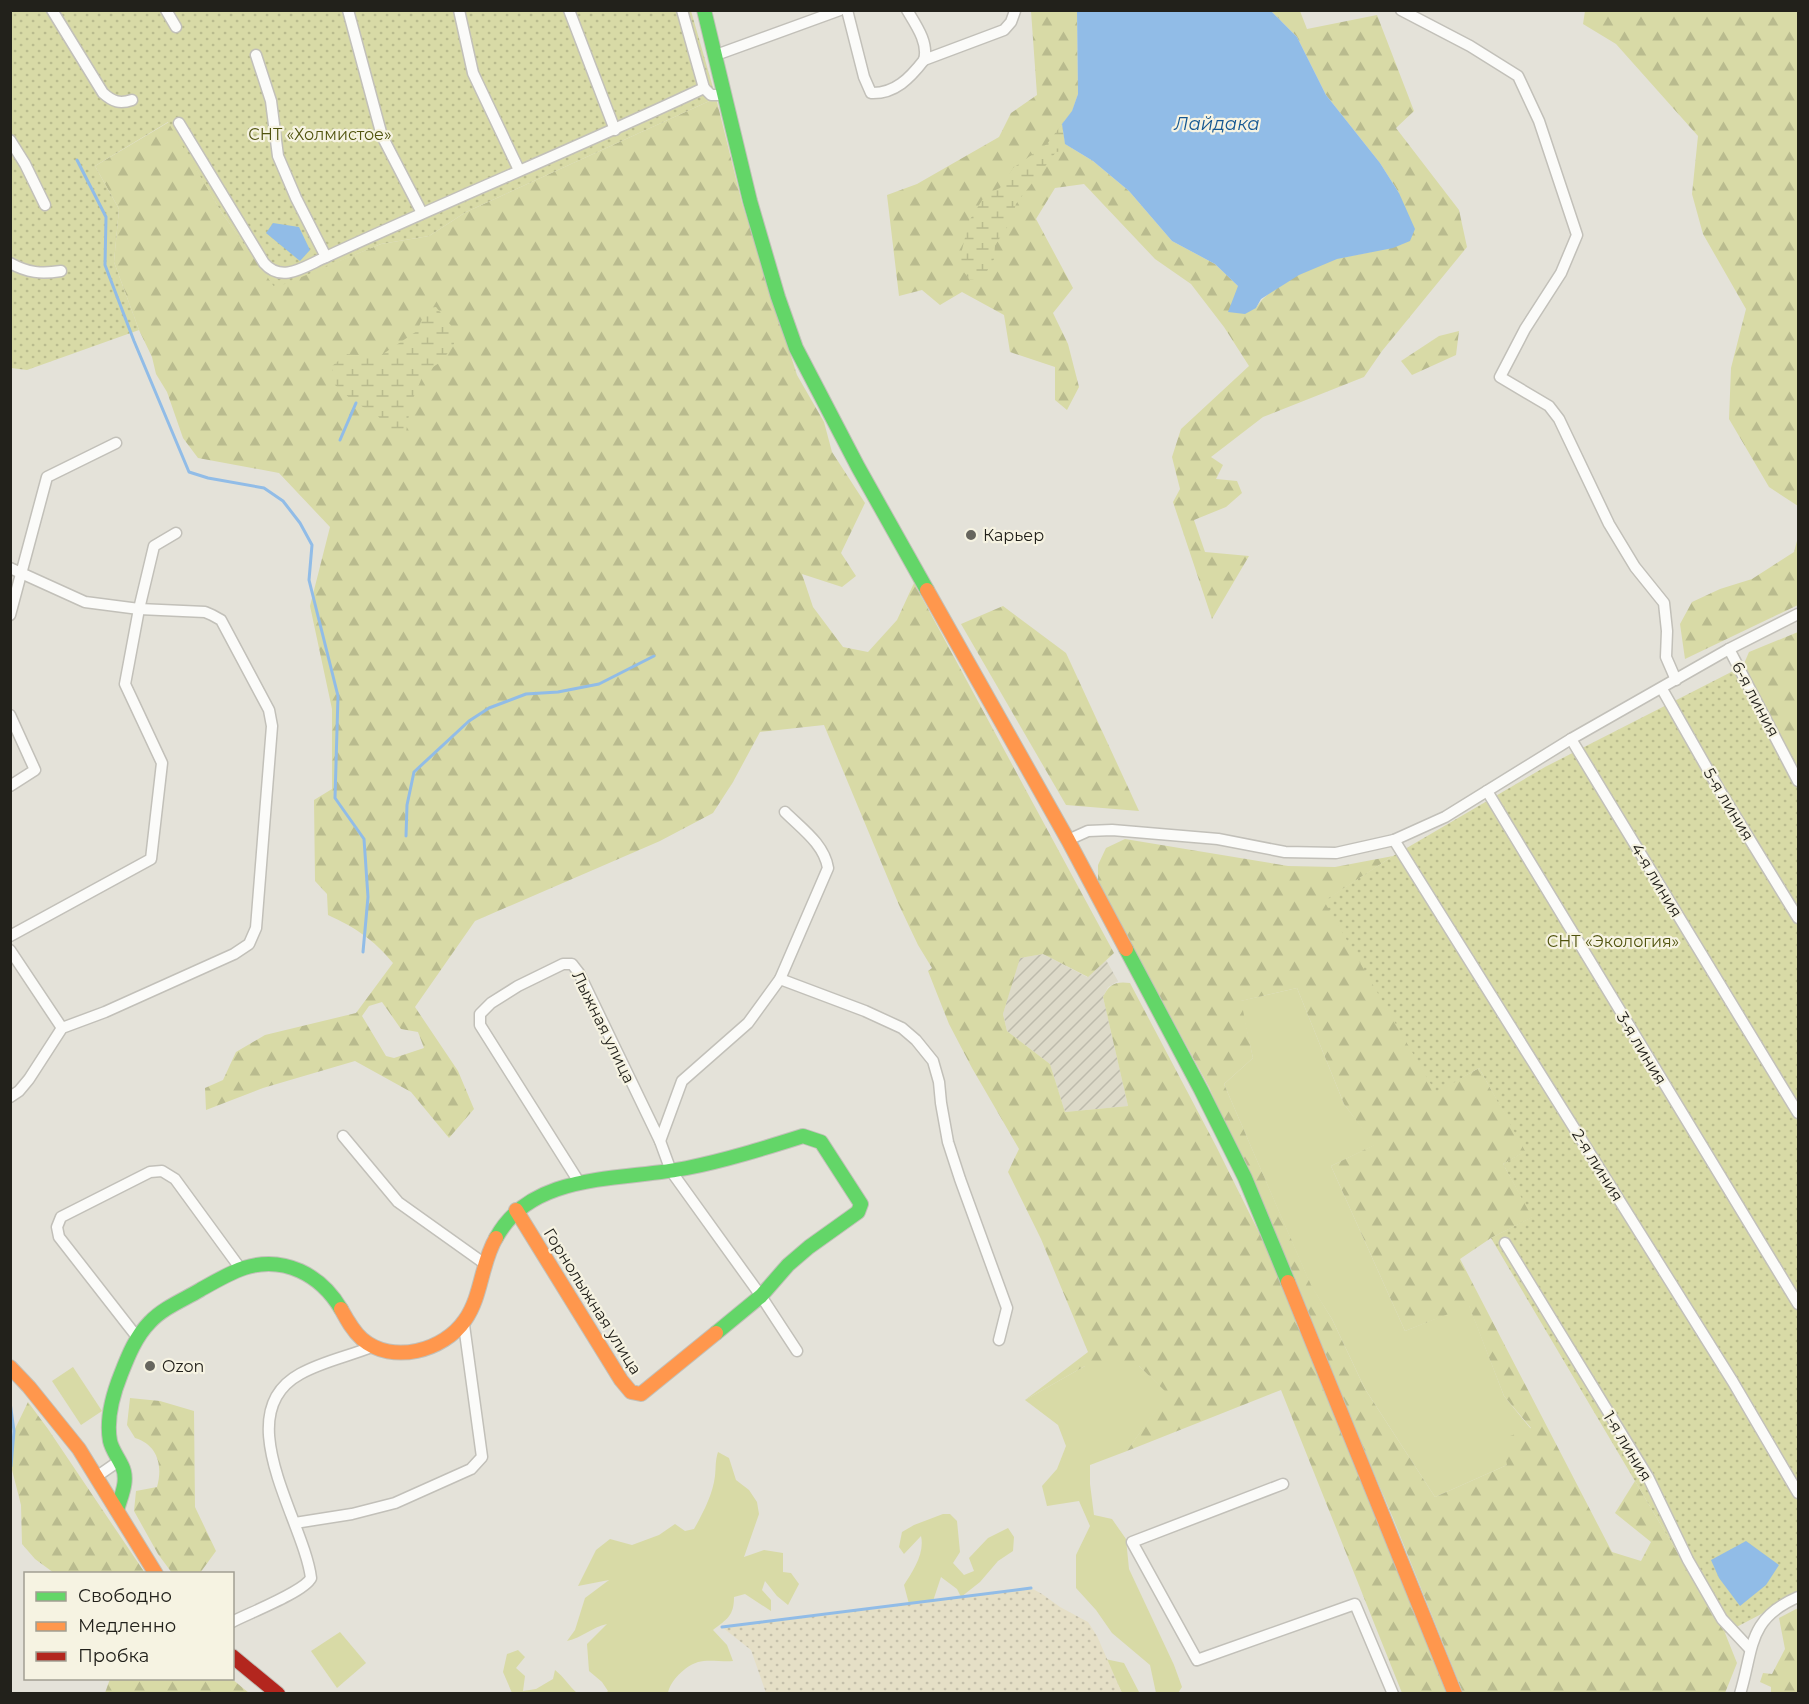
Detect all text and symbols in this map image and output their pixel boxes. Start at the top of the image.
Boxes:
water label: Лайдака [1173,113,1260,135]
park label: СНТ «Холмистое» [248,125,392,144]
place label: Карьер [983,526,1044,545]
marker: Карьер [964,528,978,542]
street label: 6-я линия [1728,659,1783,740]
street label: 5-я линия [1699,765,1758,844]
street label: 4-я линия [1627,840,1686,921]
park label: СНТ «Экология» [1547,932,1679,951]
street label: Лыжная улица [568,968,639,1086]
street label: 3-я линия [1612,1009,1671,1088]
street label: 2-я линия [1568,1126,1627,1205]
street label: Горнолыжная улица [540,1224,645,1378]
place label: Ozon [162,1357,204,1376]
marker: Ozon [143,1359,157,1373]
street label: 1-я линия [1599,1408,1656,1485]
legend [24,1572,234,1680]
text: Свободно [78,1585,172,1607]
text: Медленно [78,1615,176,1637]
text: Пробка [78,1645,149,1667]

